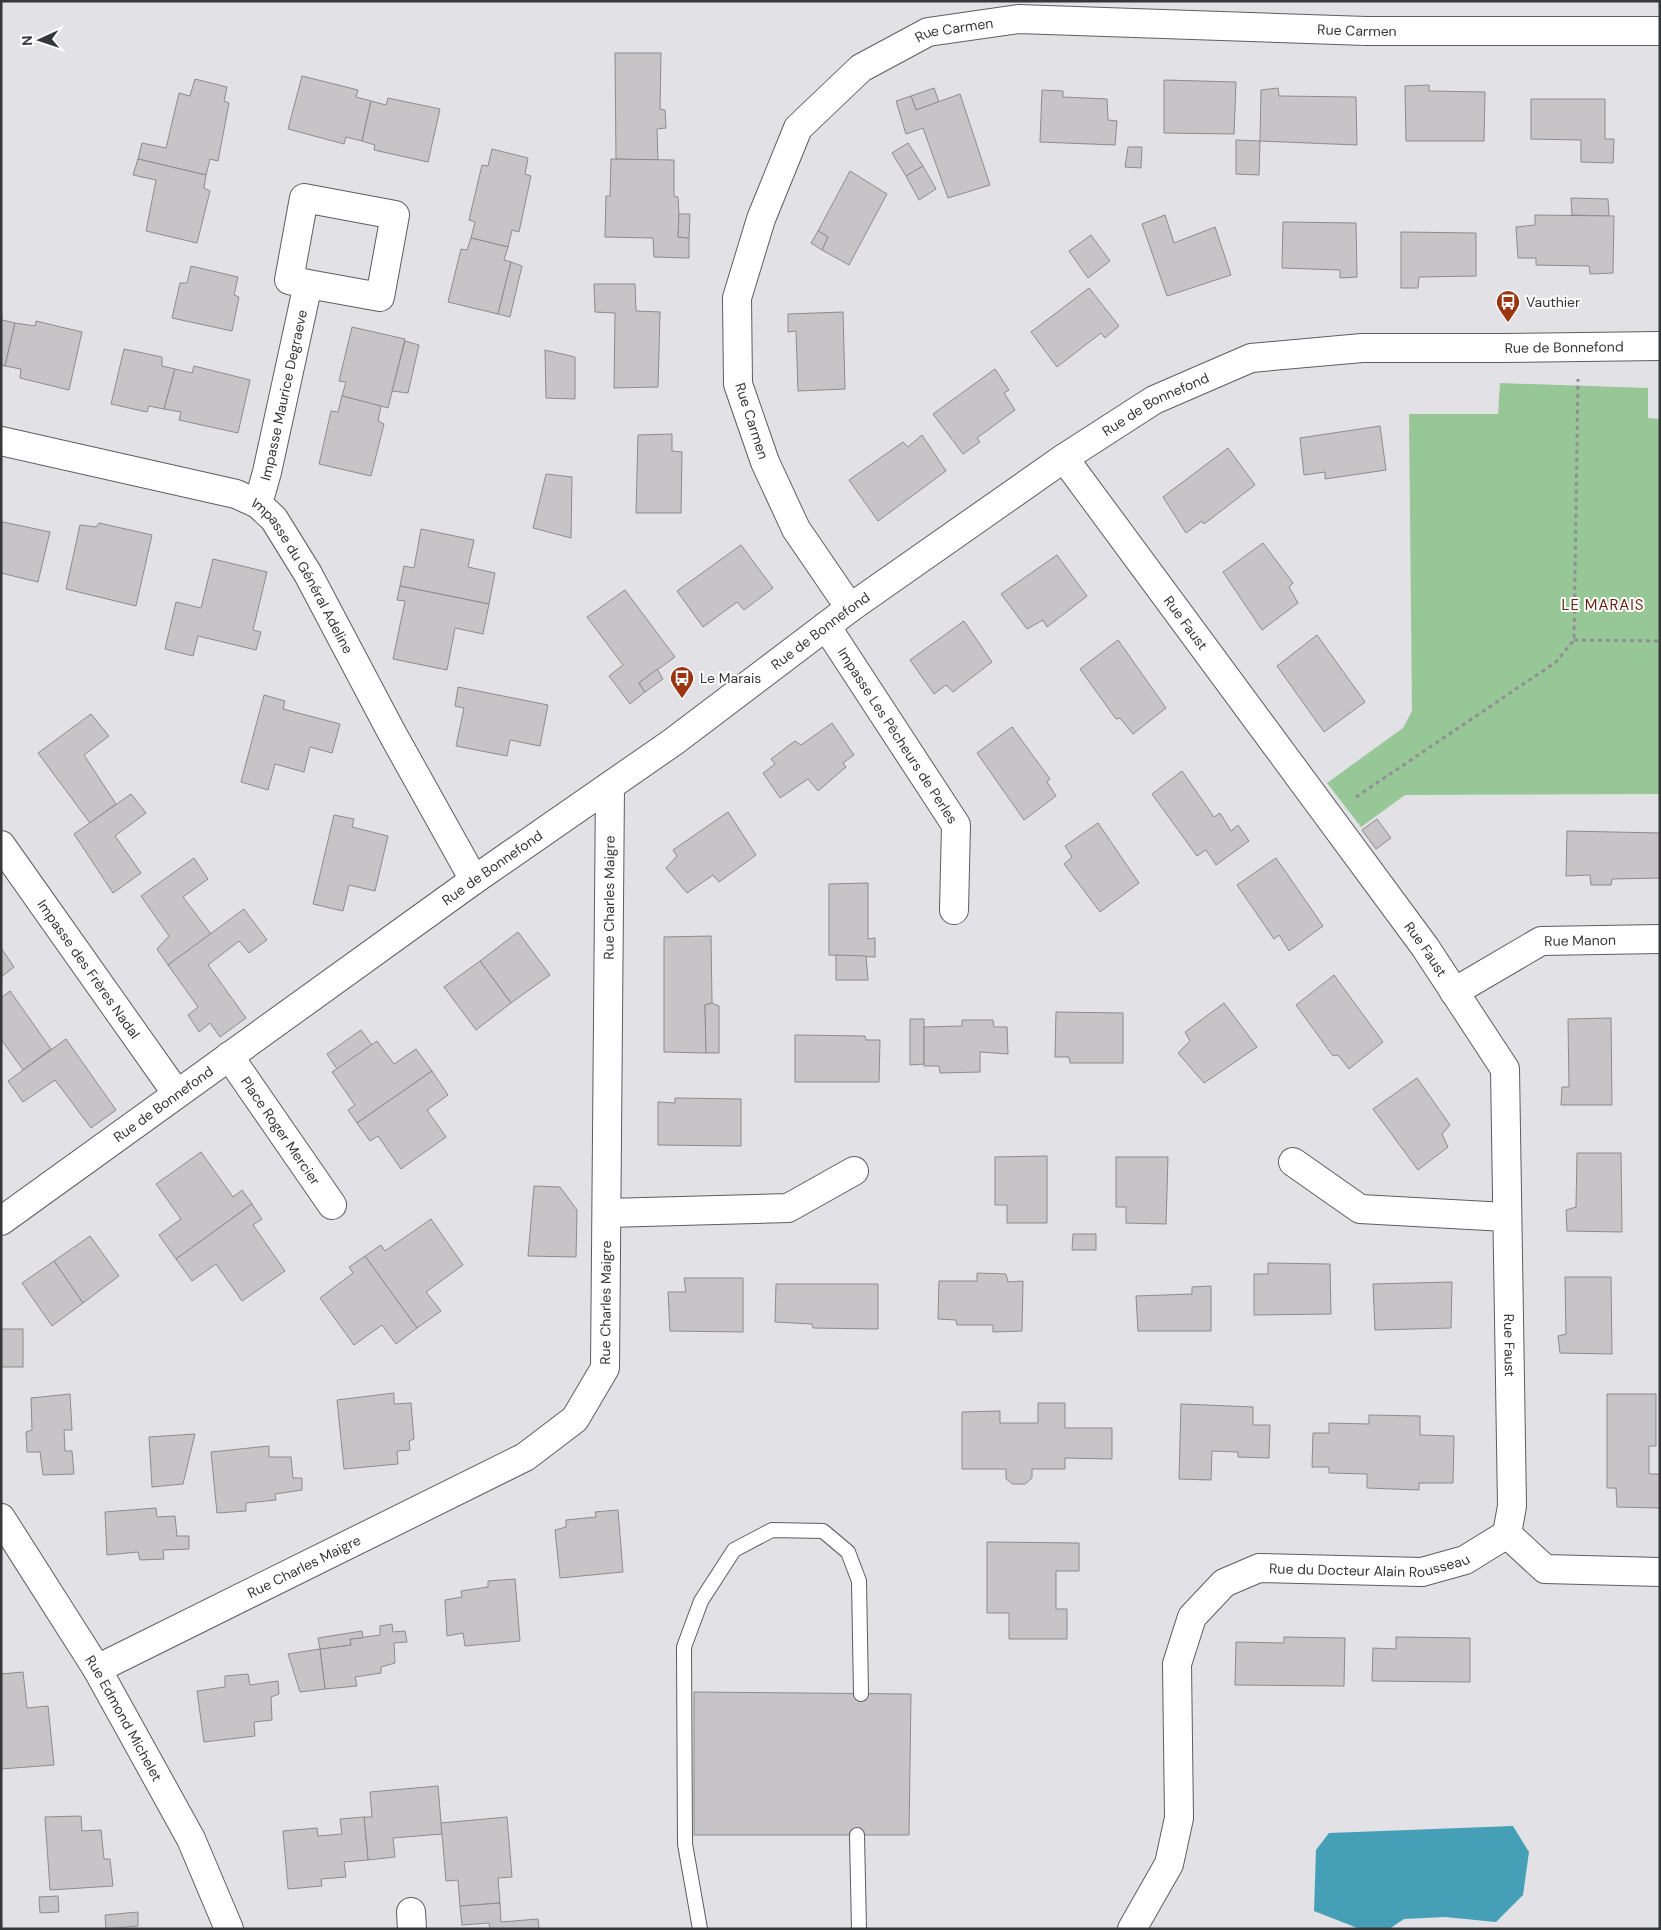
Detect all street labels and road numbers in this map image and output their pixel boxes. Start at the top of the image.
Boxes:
street label: Rue Carmen [912,14,994,46]
street label: Rue Carmen [1317,20,1397,40]
street label: Impasse Maurice Degraeve [256,308,311,483]
street label: Rue de Bonnefond [1505,337,1624,357]
street label: Rue de Bonnefond [1099,368,1212,440]
street label: Rue Carmen [731,381,773,461]
street label: Impasse du Général Adeline [249,494,357,657]
street label: Rue de Bonnefond [767,588,873,674]
street label: Rue Faust [1160,592,1212,654]
street label: Impasse Les Pêcheurs de Perles [834,644,962,827]
street label: Rue de Bonnefond [438,826,546,909]
street label: Rue Charles Maigre [600,835,619,960]
street label: Impasse des Frères Nadal [33,896,144,1042]
street label: Rue Faust [1400,918,1451,980]
street label: Rue Manon [1544,931,1616,950]
street label: Rue de Bonnefond [110,1062,217,1146]
street label: Place Roger Mercier [237,1073,325,1189]
street label: Rue Charles Maigre [596,1240,615,1365]
street label: Rue Faust [1500,1314,1519,1377]
street label: Rue Charles Maigre [244,1531,364,1602]
street label: Rue du Docteur Alain Rousseau [1269,1550,1473,1581]
street label: Rue Edmond Michelet [81,1652,166,1784]

